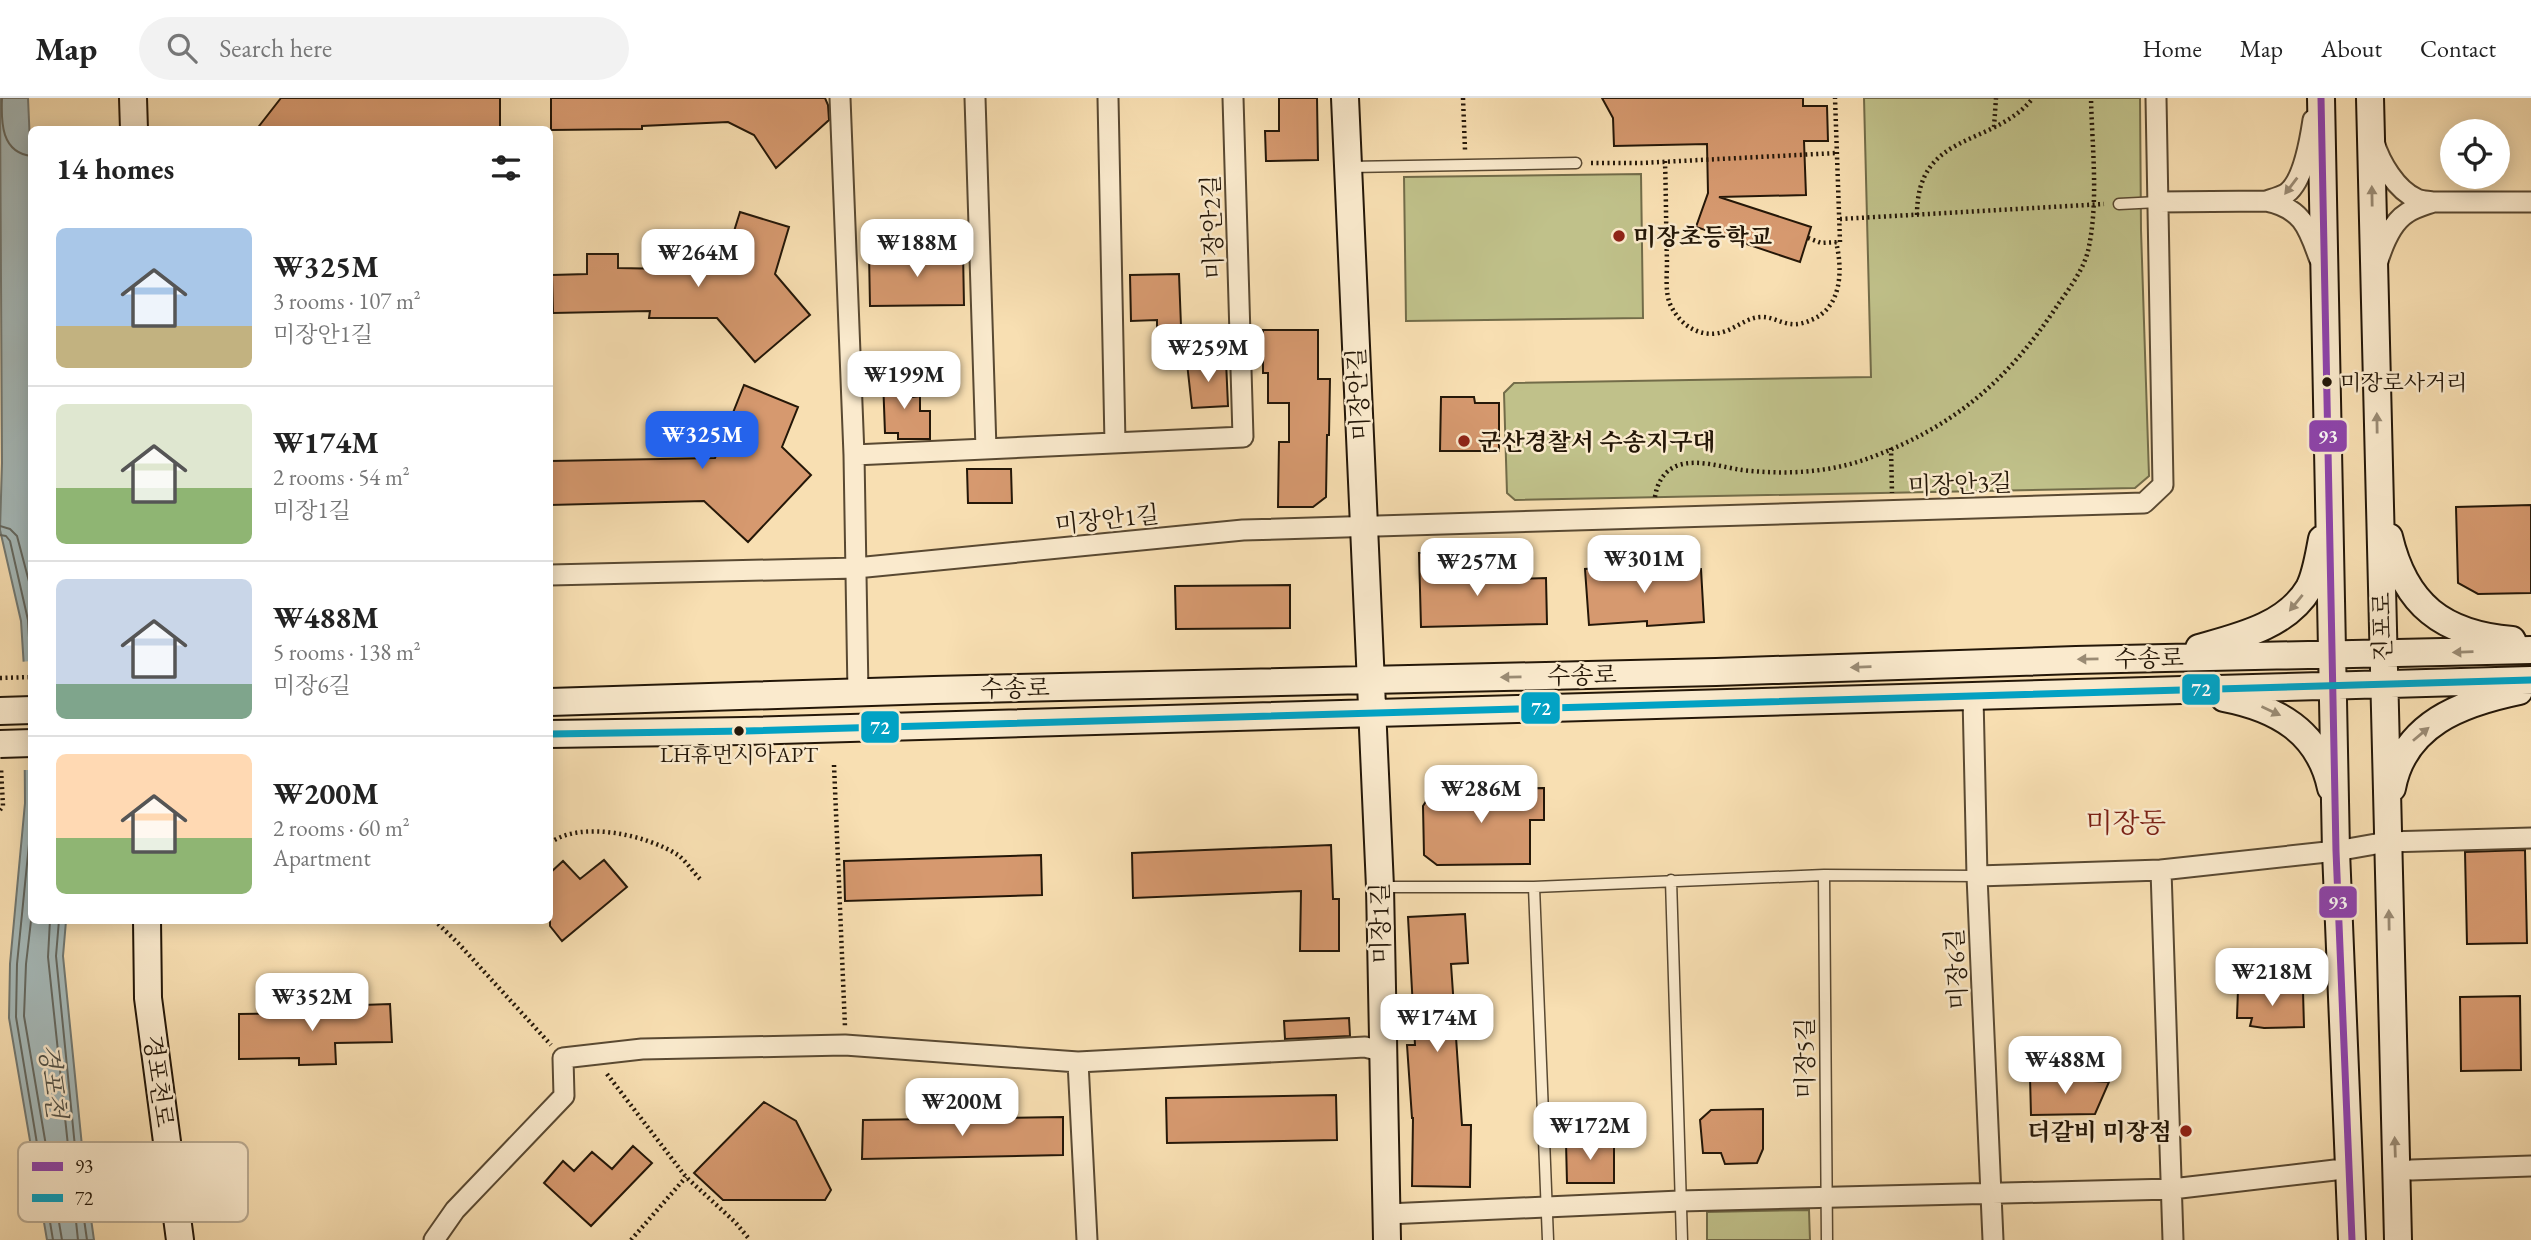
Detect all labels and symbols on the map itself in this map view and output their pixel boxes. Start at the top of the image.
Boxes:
street label: 미장안2길 [1195,174,1229,280]
one-way arrow [2284,176,2298,195]
one-way arrow [2367,184,2378,206]
pin: ₩188M [868,220,966,279]
place label: 미장초등학교 [1633,221,1772,252]
marker: 미장초등학교 [1611,228,1627,244]
pin: ₩264M [649,230,747,289]
pin: ₩259M [1159,324,1257,384]
street label: 미장안길 [1340,347,1376,441]
pin: ₩199M [855,352,953,411]
place label: 미장로사거리 [2340,368,2468,397]
marker: 미장로사거리 [2320,375,2334,389]
pin: ₩325M [653,412,751,471]
one-way arrow [2372,412,2383,434]
line badge: 93 [2308,419,2348,453]
text: 93 [2318,424,2338,449]
place label: 군산경찰서 수송지구대 [1478,426,1716,457]
marker: 군산경찰서 수송지구대 [1456,433,1472,449]
street label: 미장안3길 [1907,467,2013,501]
street label: 미장안1길 [1054,498,1160,540]
pin: ₩301M [1595,536,1693,595]
pin: ₩257M [1428,538,1526,598]
street label: 진포로 [2366,592,2398,662]
one-way arrow [2289,594,2304,612]
street label: 수송로 [2114,642,2184,674]
one-way arrow [2452,646,2474,658]
one-way arrow [2077,654,2099,665]
street label: 수송로 [1547,659,1617,691]
one-way arrow [1850,661,1872,672]
one-way arrow [1500,671,1522,683]
street label: 수송로 [980,672,1050,704]
line badge: 72 [2181,673,2221,706]
text: 72 [2191,677,2211,702]
line badge: 72 [1520,691,1561,725]
text: 72 [1531,696,1551,721]
one-way arrow [2260,706,2281,717]
line badge: 72 [860,710,900,744]
text: 72 [870,715,890,740]
marker: LH휴먼시아APT [732,724,746,738]
one-way arrow [2411,726,2429,741]
place label: LH휴먼시아APT [660,740,818,769]
pin: ₩286M [1432,766,1530,825]
district label: 미장동 [2085,804,2167,840]
street label: 미장1길 [1364,882,1396,964]
line badge: 93 [2318,885,2358,919]
text: 93 [2328,890,2348,915]
one-way arrow [2383,909,2395,931]
street label: 미장6길 [1938,928,1974,1010]
pin: ₩218M [2223,948,2321,1008]
pin: ₩352M [263,974,361,1033]
pin: ₩174M [1388,995,1486,1054]
street label: 미장5길 [1789,1017,1820,1099]
street label: 경포천로 [137,1033,181,1129]
pin: ₩488M [2016,1037,2114,1096]
water label: 경포천 [32,1042,75,1122]
pin: ₩200M [913,1079,1011,1138]
pin: ₩172M [1541,1102,1639,1162]
place label: 더갈비 미장점 [2027,1116,2172,1147]
marker: 더갈비 미장점 [2178,1123,2194,1139]
one-way arrow [2389,1136,2400,1158]
legend [18,1142,248,1222]
text: 93 [75,1154,93,1179]
text: 72 [75,1186,93,1211]

